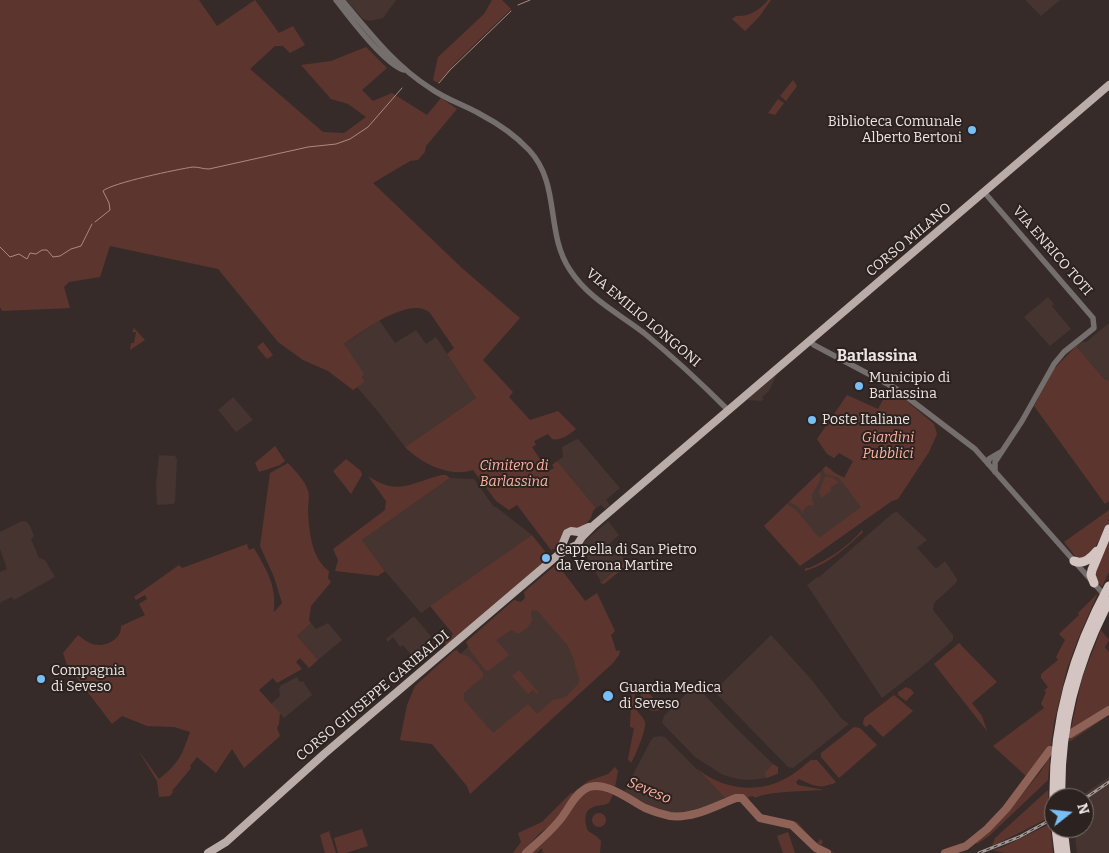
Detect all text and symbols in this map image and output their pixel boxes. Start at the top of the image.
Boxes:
place label: Biblioteca Comunale Alberto Bertoni [828,114,962,146]
marker: Biblioteca Comunale Alberto Bertoni [966,124,978,136]
street label: CORSO MILANO [863,200,955,280]
street label: VIA ENRICO TOTI [1009,203,1095,299]
street label: VIA EMILIO LONGONI [582,265,704,371]
district label: Barlassina [837,347,917,367]
place label: Municipio di Barlassina [869,370,950,402]
marker: Municipio di Barlassina [853,380,865,392]
place label: Poste Italiane [822,412,910,428]
marker: Poste Italiane [806,414,818,426]
park label: Giardini Pubblici [862,430,914,462]
park label: Cimitero di Barlassina [480,458,548,491]
place label: Cappella di San Pietro da Verona Martire [556,542,697,574]
marker: Cappella di San Pietro da Verona Martire [540,552,552,564]
street label: CORSO GIUSEPPE GARIBALDI [293,627,453,765]
place label: Compagnia di Seveso [51,663,125,696]
marker: Compagnia di Seveso [35,673,47,685]
place label: Guardia Medica di Seveso [619,680,721,712]
marker: Guardia Medica di Seveso [601,689,615,703]
water label: Seveso [624,774,674,808]
north arrow [1044,788,1094,838]
text: N [1073,801,1093,817]

